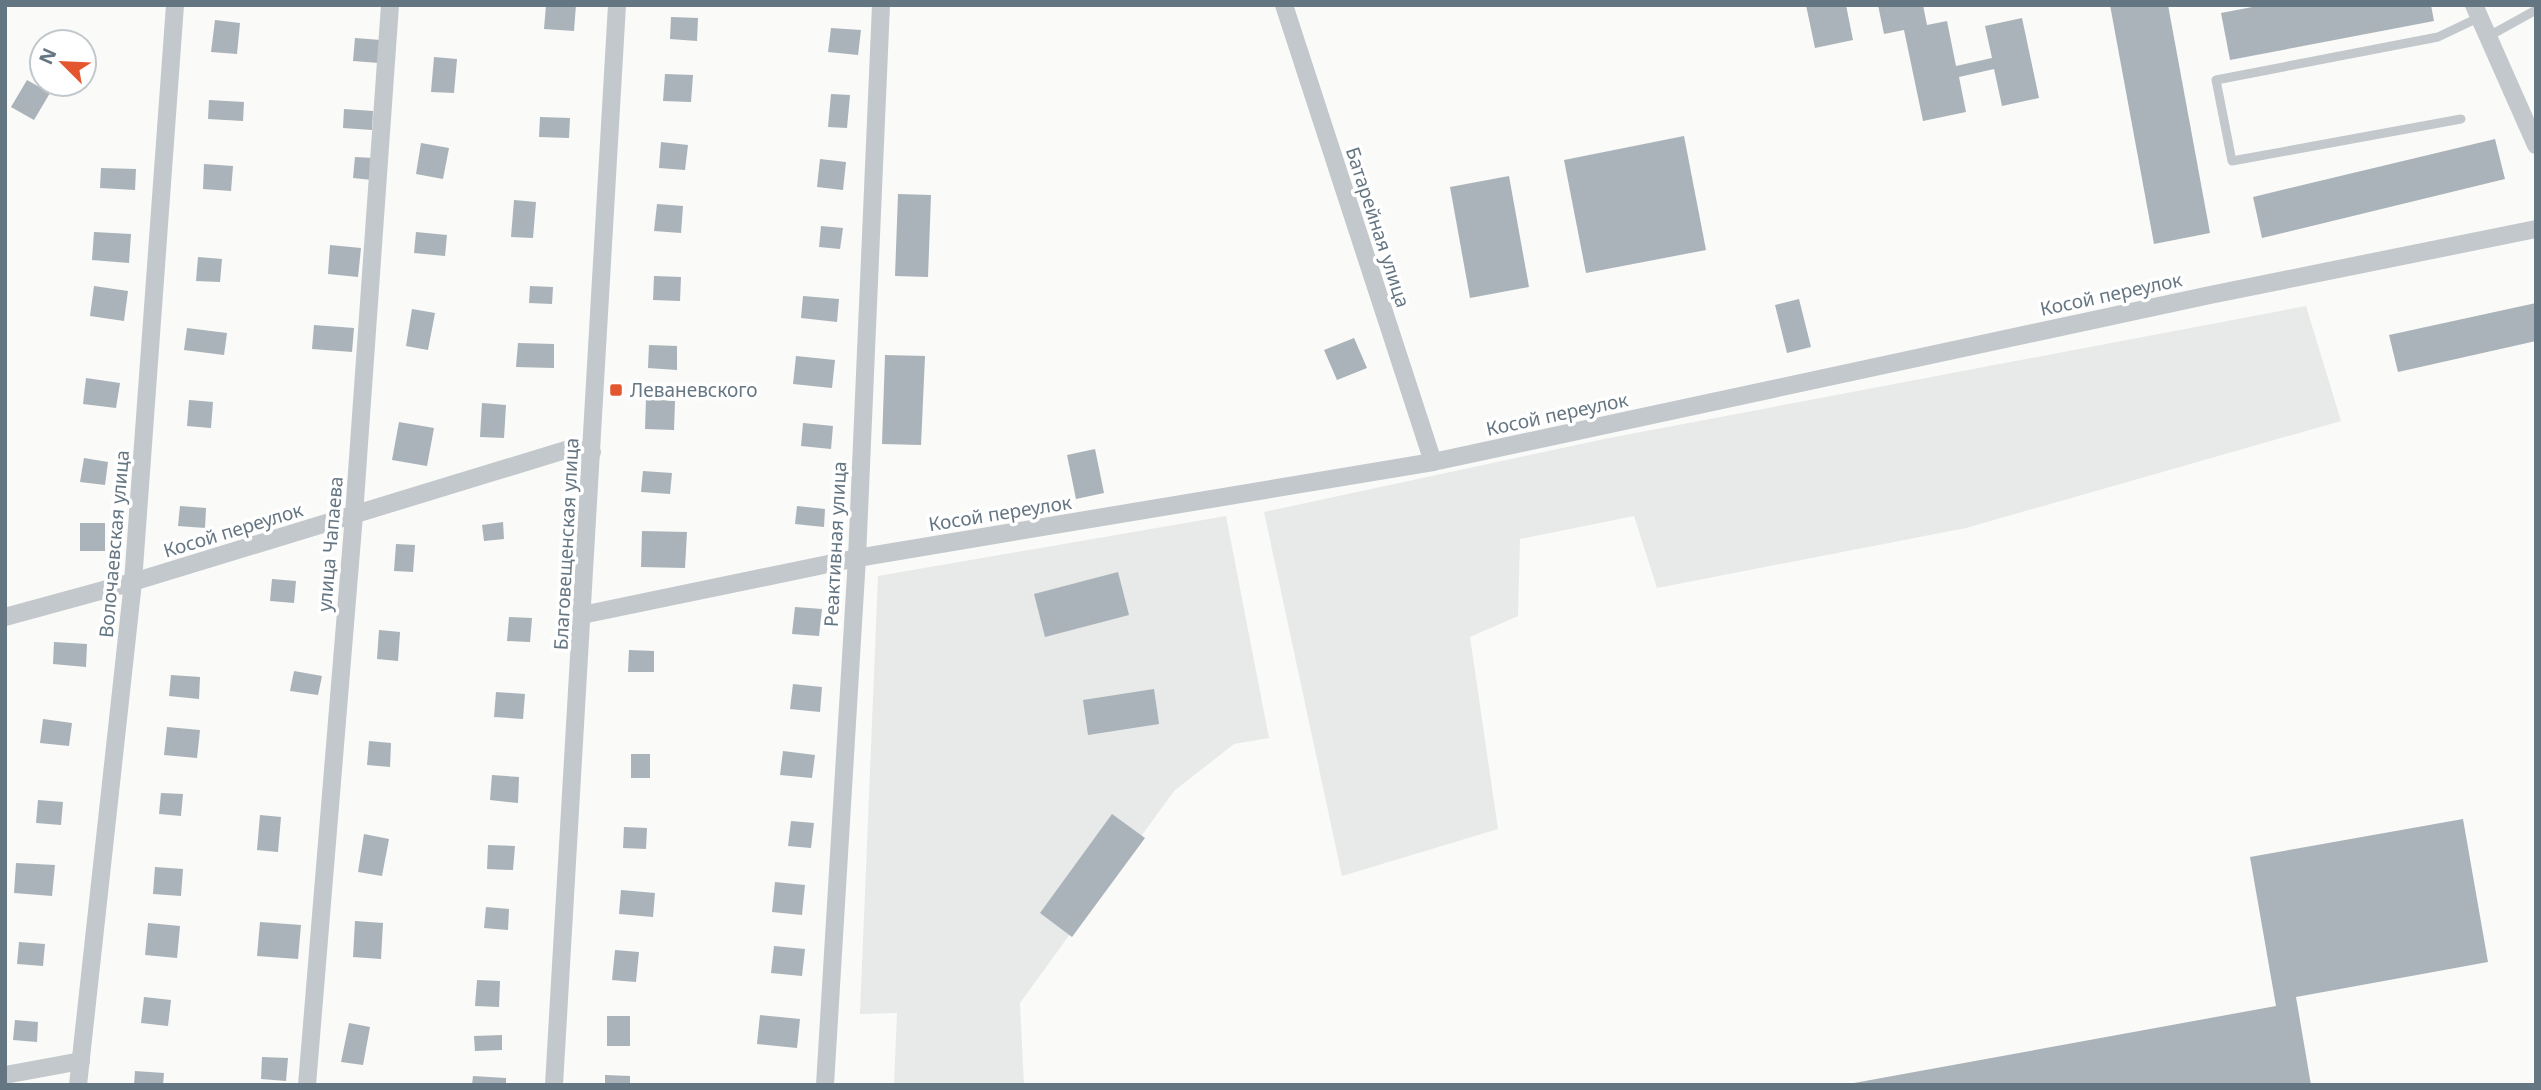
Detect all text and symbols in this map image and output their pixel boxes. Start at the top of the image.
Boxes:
north arrow [28,28,98,98]
text: N [32,44,62,68]
street label: Батарейная улица [1340,143,1416,311]
street label: Косой переулок [2038,266,2184,322]
place label: Леваневского [630,377,758,403]
marker: Леваневского [608,382,624,398]
street label: Косой переулок [1484,386,1630,442]
street label: Благовещенская улица [547,437,585,651]
street label: Волочаевская улица [93,449,135,639]
street label: Реактивная улица [818,461,852,627]
street label: улица Чапаева [311,475,349,613]
street label: Косой переулок [927,489,1073,537]
street label: Косой переулок [160,496,306,564]

